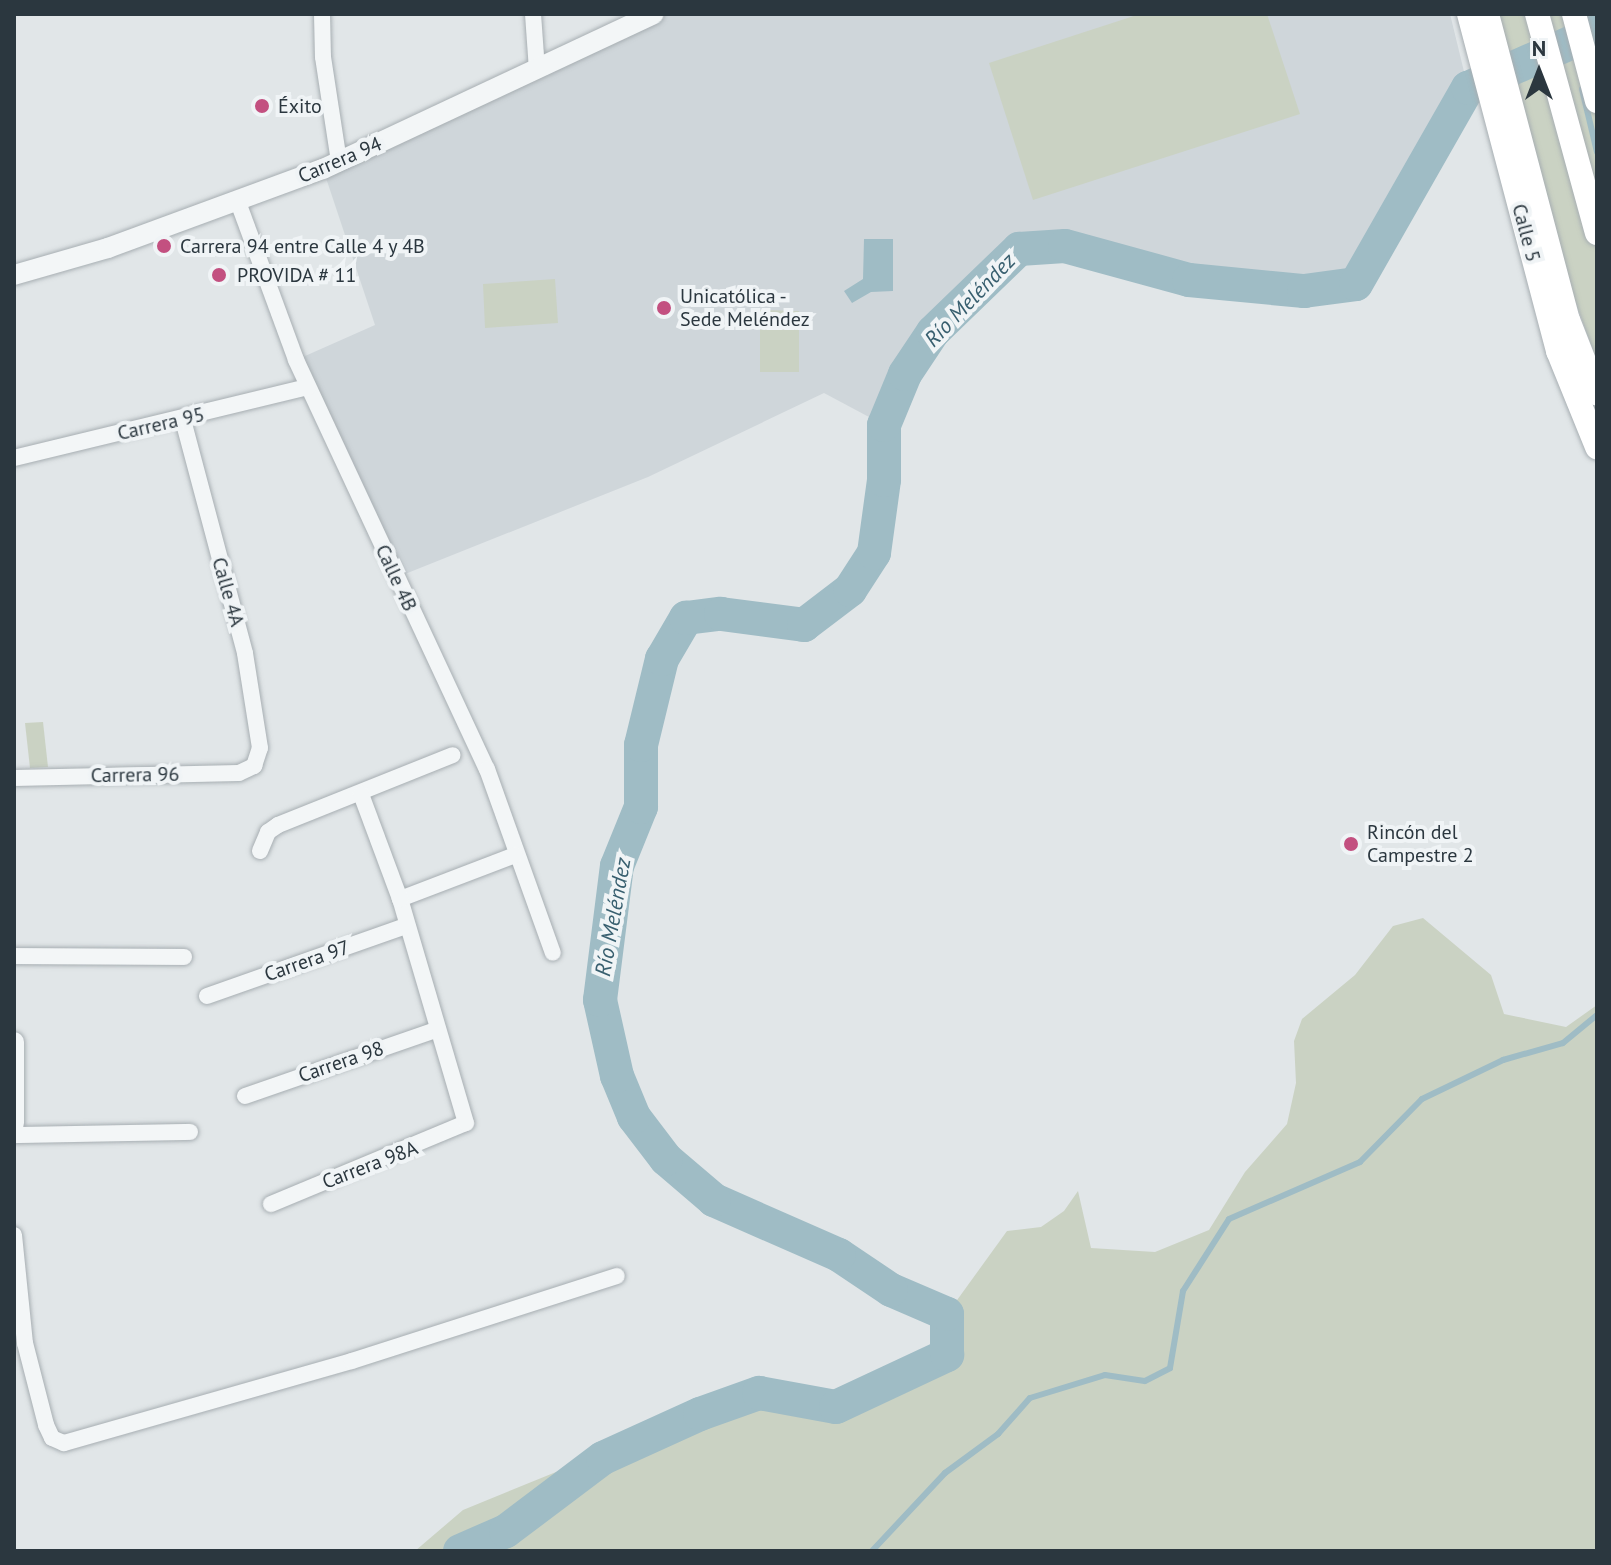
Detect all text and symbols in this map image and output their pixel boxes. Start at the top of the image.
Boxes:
north arrow [1499,32,1579,112]
text: N [1532,34,1546,62]
place label: Éxito [278,94,322,118]
marker: Éxito [253,97,271,115]
street label: Carrera 94 [295,132,385,188]
street label: Calle 5 [1507,201,1545,265]
place label: Carrera 94 entre Calle 4 y 4B [180,234,426,258]
marker: Carrera 94 entre Calle 4 y 4B [155,237,173,255]
water label: Río Meléndez [919,248,1021,352]
place label: PROVIDA # 11 [237,263,357,287]
marker: PROVIDA # 11 [208,264,230,286]
place label: Unicatólica - Sede Meléndez [680,284,810,331]
marker: Unicatólica - Sede Meléndez [655,299,673,317]
street label: Carrera 95 [115,402,207,446]
street label: Calle 4B [370,541,422,615]
street label: Calle 4A [207,555,249,629]
street label: Carrera 96 [90,762,180,788]
place label: Rincón del Campestre 2 [1367,820,1474,867]
marker: Rincón del Campestre 2 [1342,835,1360,853]
water label: Río Meléndez [590,856,636,978]
street label: Carrera 97 [261,935,353,987]
street label: Carrera 98 [295,1036,387,1088]
street label: Carrera 98A [319,1136,421,1194]

